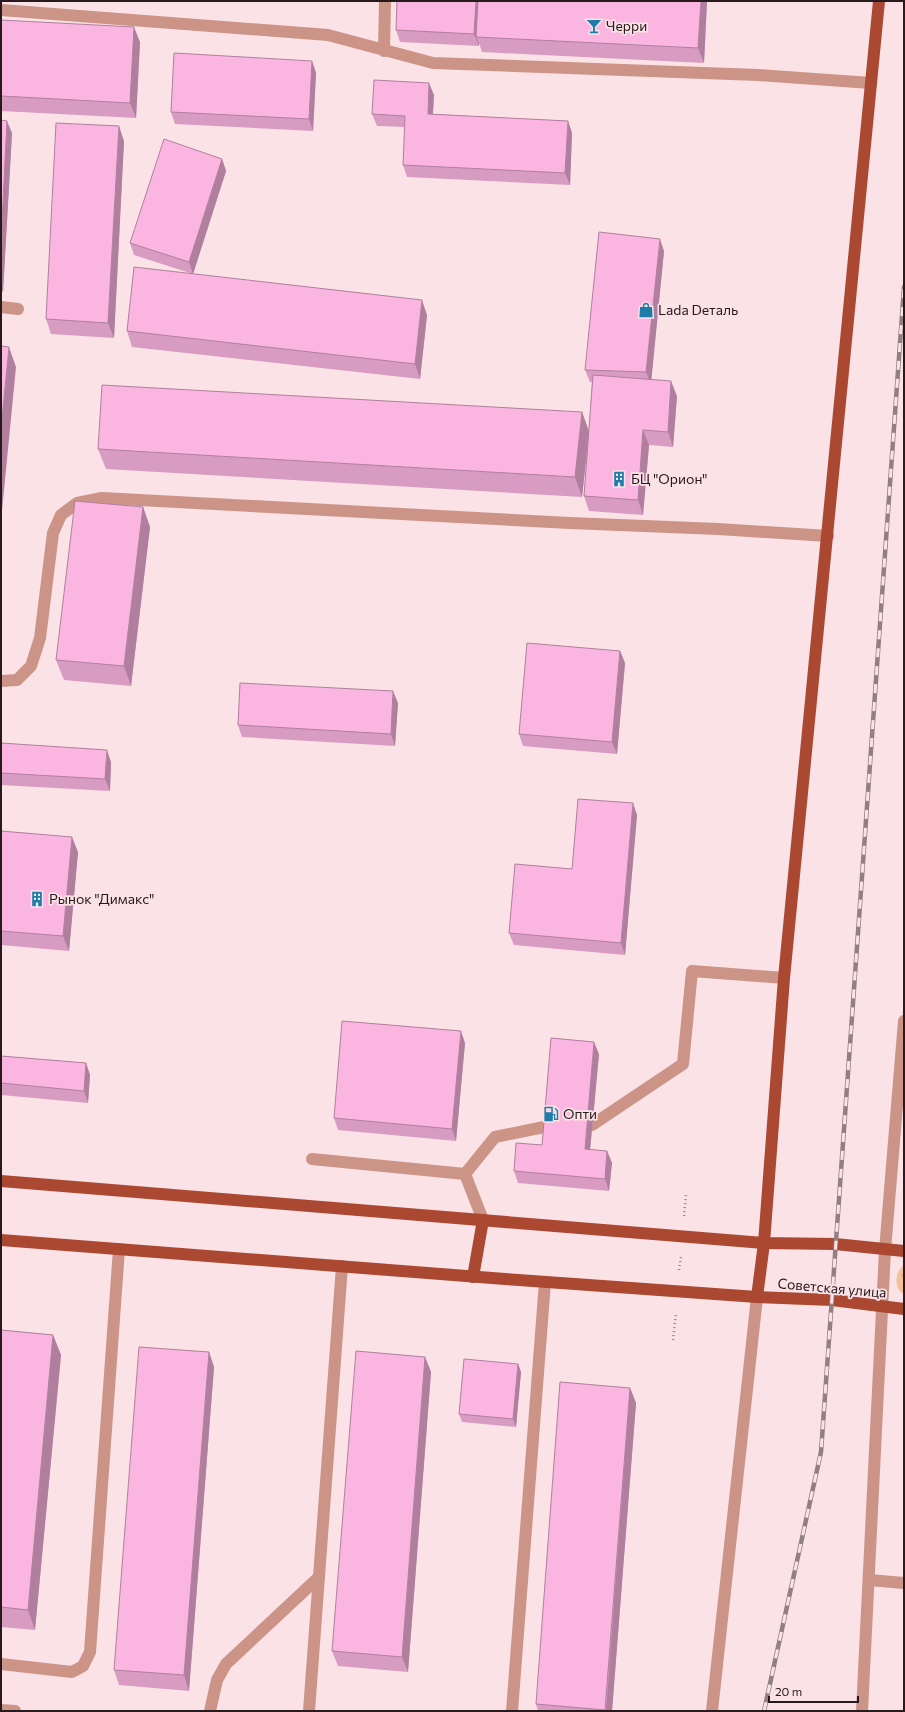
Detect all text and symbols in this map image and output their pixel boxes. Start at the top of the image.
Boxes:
bar icon: Черри [585,17,603,35]
place label: Черри [606,17,647,34]
shop icon: Lada Dеталь [637,301,655,319]
place label: Lada Dеталь [658,301,738,318]
building icon: БЦ "Орион" [610,470,628,488]
place label: БЦ "Орион" [631,470,708,487]
building icon: Рынок "Димакс" [28,890,46,908]
place label: Рынок "Димакс" [49,890,154,907]
fuel station icon: Опти [542,1105,560,1123]
place label: Опти [563,1105,597,1122]
street label: Советская улица [777,1274,887,1301]
scale bar [769,1678,858,1704]
text: 20 m [775,1684,802,1698]

